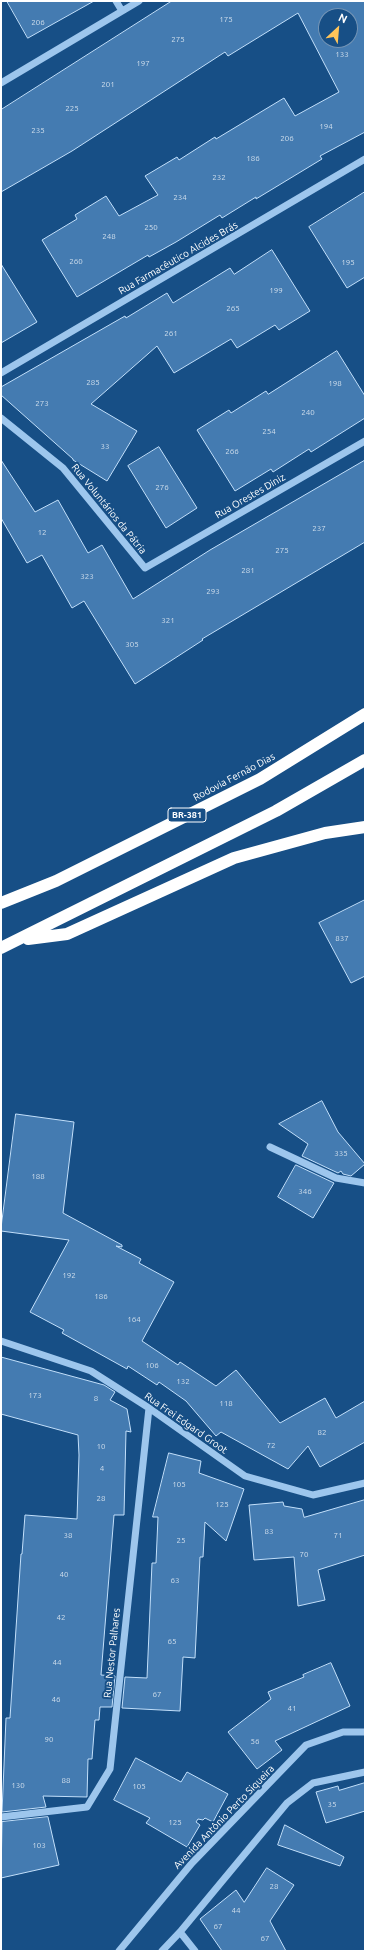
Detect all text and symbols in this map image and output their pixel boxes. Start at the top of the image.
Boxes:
north arrow [318,8,358,48]
text: N [336,11,349,25]
house number: 175 [219,14,233,24]
house number: 206 [31,17,45,27]
house number: 275 [171,34,185,44]
house number: 133 [335,49,349,59]
house number: 197 [136,58,150,68]
house number: 201 [101,79,115,89]
house number: 225 [65,103,79,113]
house number: 194 [319,121,333,131]
house number: 235 [31,125,45,135]
house number: 206 [280,133,294,143]
house number: 186 [246,153,260,163]
house number: 232 [212,172,226,182]
house number: 234 [173,192,187,202]
street label: Rua Farmacêutico Alcides Brás [116,219,240,297]
house number: 250 [144,222,158,232]
house number: 248 [102,231,116,241]
house number: 260 [69,256,83,266]
house number: 195 [341,257,355,267]
house number: 199 [269,285,283,295]
house number: 265 [226,303,240,313]
house number: 261 [164,328,178,338]
house number: 285 [86,377,100,387]
house number: 198 [328,378,342,388]
house number: 273 [35,398,49,408]
house number: 240 [301,407,315,417]
house number: 254 [262,426,276,436]
house number: 33 [100,441,110,451]
house number: 266 [225,446,239,456]
street label: Rua Voluntários da Pátria [69,461,149,557]
street label: Rua Orestes Diniz [213,471,287,521]
house number: 276 [155,482,169,492]
house number: 237 [312,523,326,533]
house number: 12 [37,527,47,537]
house number: 275 [275,545,289,555]
house number: 281 [241,565,255,575]
house number: 323 [80,571,94,581]
house number: 293 [206,586,220,596]
house number: 321 [161,615,175,625]
house number: 305 [125,639,139,649]
street label: Rodovia Fernão Dias [191,750,277,804]
road number: BR-381 [168,808,206,822]
house number: 837 [335,933,349,943]
house number: 335 [334,1148,348,1158]
house number: 188 [31,1171,45,1181]
house number: 346 [298,1186,312,1196]
house number: 192 [62,1270,76,1280]
house number: 186 [94,1291,108,1301]
house number: 164 [127,1314,141,1324]
house number: 106 [145,1360,159,1370]
house number: 132 [176,1376,190,1386]
house number: 173 [28,1390,42,1400]
street label: Rua Frei Edgard Groot [142,1390,230,1456]
house number: 8 [94,1393,98,1403]
house number: 118 [219,1398,233,1408]
house number: 82 [317,1427,327,1437]
house number: 72 [266,1440,276,1450]
house number: 10 [96,1441,106,1451]
house number: 4 [100,1463,104,1473]
house number: 105 [172,1479,186,1489]
house number: 28 [96,1493,106,1503]
house number: 125 [215,1499,229,1509]
house number: 83 [264,1526,274,1536]
house number: 38 [63,1530,73,1540]
house number: 71 [333,1530,343,1540]
house number: 25 [176,1535,186,1545]
house number: 70 [299,1549,309,1559]
house number: 40 [59,1569,69,1579]
house number: 63 [170,1575,180,1585]
street label: Rua Nestor Palhares [101,1607,123,1699]
house number: 42 [56,1612,66,1622]
house number: 65 [167,1636,177,1646]
house number: 44 [52,1657,62,1667]
house number: 67 [152,1689,162,1699]
house number: 46 [51,1694,61,1704]
house number: 41 [287,1703,297,1713]
house number: 90 [44,1734,54,1744]
house number: 56 [250,1736,260,1746]
street label: Avenida Antônio Perto Siqueira [171,1763,277,1871]
house number: 88 [61,1775,71,1785]
house number: 130 [11,1780,25,1790]
house number: 105 [132,1781,146,1791]
house number: 35 [327,1799,337,1809]
house number: 125 [168,1817,182,1827]
house number: 103 [32,1840,46,1850]
house number: 28 [269,1881,279,1891]
house number: 44 [231,1905,241,1915]
house number: 67 [213,1921,223,1931]
house number: 67 [260,1933,270,1943]

